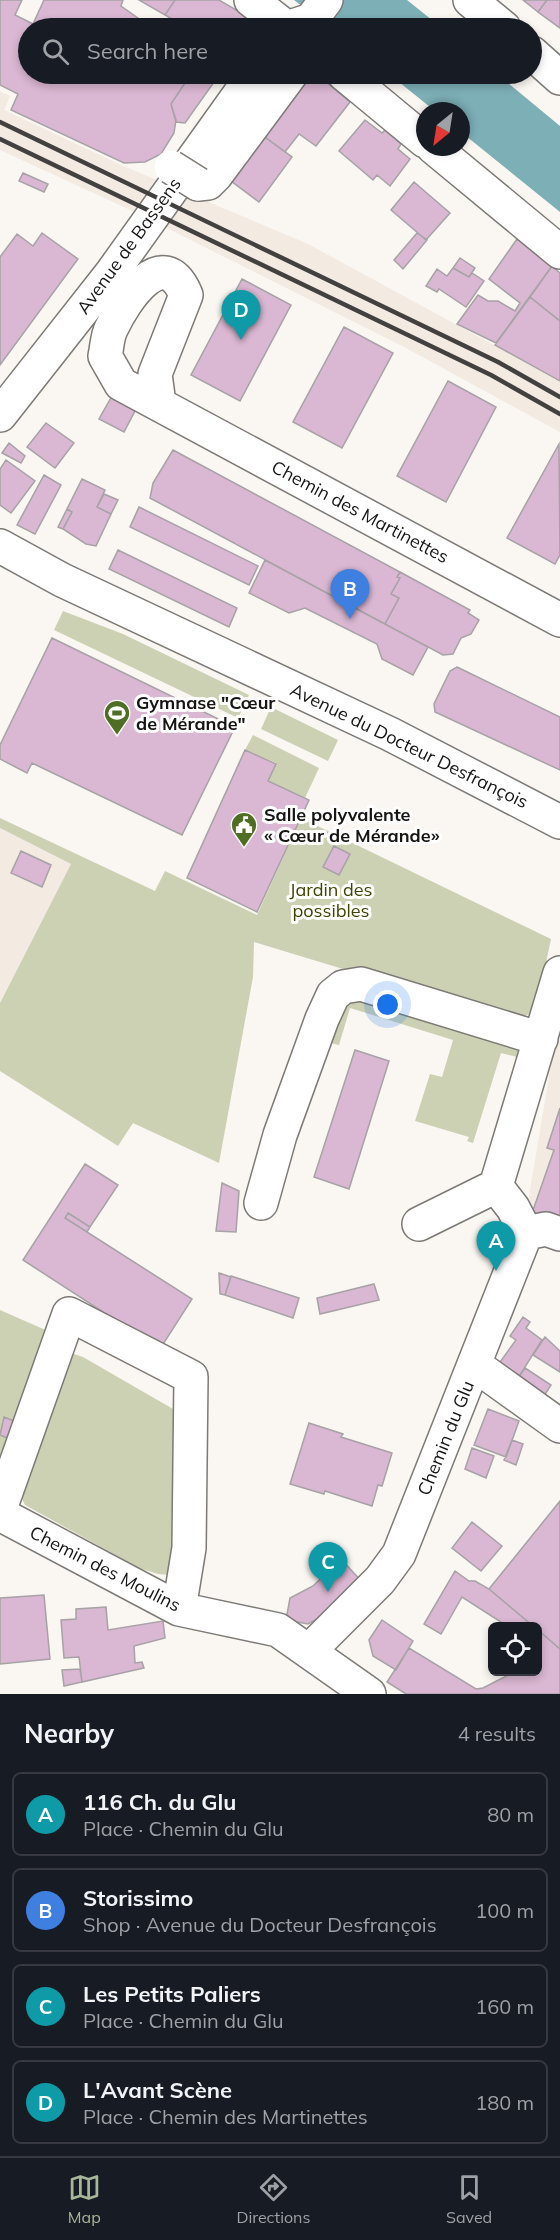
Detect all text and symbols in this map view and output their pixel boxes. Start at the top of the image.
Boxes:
search box [18,18,542,84]
icon: search [39,35,72,68]
text: Search here [87,37,208,65]
north arrow [416,102,470,156]
street label: Avenue de Bassens [71,173,186,318]
pin: D [222,290,260,340]
street label: Chemin des Martinettes [268,455,453,568]
pin: B [330,570,370,619]
street label: Avenue du Docteur Desfrançois [287,678,532,813]
place label: Gymnase "Cœur de Mérande" [136,691,276,735]
sports icon: Gymnase "Cœur de Mérande" [102,698,132,736]
place label: Salle polyvalente « Cœur de Mérande» [264,803,440,847]
public building icon: Salle polyvalente « Cœur de Mérande» [229,810,259,848]
park label: Jardin des possibles [290,878,373,922]
your location [373,990,402,1019]
pin: A [476,1222,516,1271]
street label: Chemin du Glu [412,1377,479,1499]
street label: Chemin des Moulins [26,1521,185,1617]
pin: C [308,1542,348,1592]
map controls [488,1622,542,1676]
button: locate [488,1622,542,1676]
text: Nearby [24,1717,114,1750]
text: 4 results [458,1721,536,1746]
text: 116 Ch. du Glu [83,1788,236,1816]
text: A [38,1802,53,1827]
text: 80 m [487,1802,534,1827]
text: Place · Chemin du Glu [83,1816,284,1841]
text: Storissimo [83,1884,193,1912]
text: B [39,1898,52,1923]
text: 100 m [475,1898,534,1923]
text: Shop · Avenue du Docteur Desfrançois [83,1912,437,1937]
text: Les Petits Paliers [83,1980,261,2008]
text: C [39,1994,52,2019]
text: 160 m [475,1994,534,2019]
text: Place · Chemin du Glu [83,2008,284,2033]
text: L'Avant Scène [83,2076,232,2104]
text: D [38,2090,53,2115]
text: 180 m [475,2090,534,2115]
text: Place · Chemin des Martinettes [83,2104,368,2129]
tab: Map [68,2171,101,2227]
tab: Directions [236,2171,310,2227]
tab: Saved [446,2171,492,2227]

